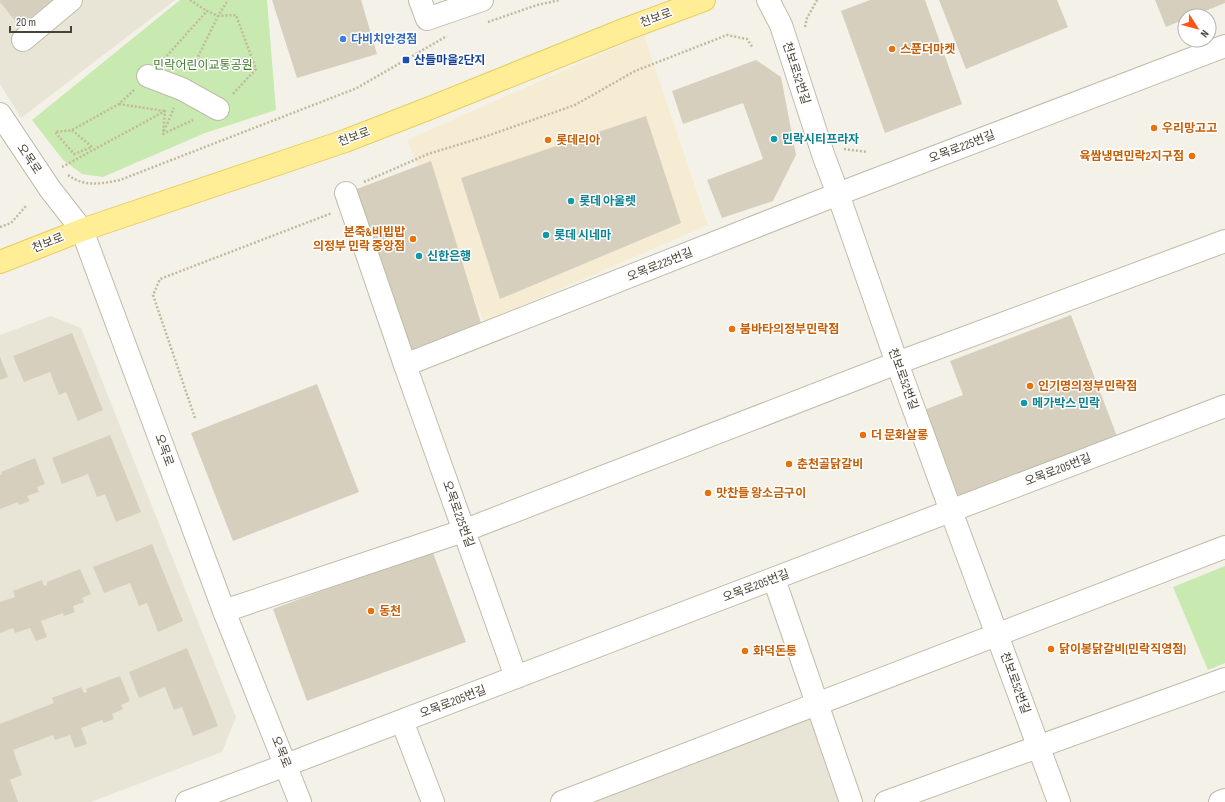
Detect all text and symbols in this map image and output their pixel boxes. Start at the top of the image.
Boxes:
street label: 천보로 [638,5,674,31]
scale bar [10,8,71,34]
north arrow [1177,8,1217,48]
text: 20 m [16,15,36,30]
text: N [1198,27,1212,40]
place label: 다비치안경점 [351,32,417,47]
marker: 다비치안경점 [338,34,348,44]
street label: 천보로52번길 [779,40,813,106]
place label: 스푼더마켓 [900,42,955,57]
marker: 스푼더마켓 [887,44,897,54]
place label: 산들마을2단지 [414,53,486,68]
marker: 산들마을2단지 [401,55,411,65]
park label: 민락어린이교통공원 [153,58,253,73]
place label: 우리망고고 [1162,121,1217,136]
marker: 우리망고고 [1149,123,1159,133]
street label: 천보로 [336,124,372,150]
street label: 오목로225번길 [927,127,997,167]
place label: 민락시티프라자 [782,132,859,147]
place label: 롯데리아 [556,133,600,148]
marker: 민락시티프라자 [769,134,779,144]
marker: 롯데리아 [543,135,553,145]
street label: 오목로 [14,141,44,177]
place label: 육쌈냉면민락2지구점 [1079,149,1184,164]
marker: 육쌈냉면민락2지구점 [1187,151,1197,161]
place label: 롯데 아울렛 [579,194,636,209]
marker: 롯데 아울렛 [566,196,576,206]
place label: 본죽&비빕밥 의정부 민락 중앙점 [313,225,405,254]
place label: 롯데 시네마 [554,228,611,243]
street label: 천보로 [30,230,66,256]
marker: 롯데 시네마 [541,230,551,240]
marker: 본죽&비빕밥 의정부 민락 중앙점 [408,234,418,244]
street label: 오목로225번길 [625,245,695,285]
place label: 신한은행 [427,249,471,264]
marker: 신한은행 [414,251,424,261]
place label: 붐바타의정부민락점 [740,322,839,337]
marker: 붐바타의정부민락점 [727,324,737,334]
street label: 천보로52번길 [885,346,921,412]
place label: 인기명의정부민락점 [1038,379,1137,394]
marker: 인기명의정부민락점 [1025,381,1035,391]
place label: 메가박스 민락 [1032,396,1100,411]
marker: 메가박스 민락 [1019,398,1029,408]
place label: 더 문화살롱 [871,428,928,443]
marker: 더 문화살롱 [858,430,868,440]
street label: 오목로 [151,432,177,468]
street label: 오목로205번길 [1022,450,1094,490]
place label: 춘천골닭갈비 [797,457,863,472]
marker: 춘천골닭갈비 [784,459,794,469]
street label: 오목로225번길 [439,479,477,549]
place label: 맛찬들 왕소금구이 [716,486,806,501]
marker: 맛찬들 왕소금구이 [703,488,713,498]
street label: 오목로205번길 [720,566,792,606]
place label: 동천 [379,604,401,619]
marker: 동천 [366,606,376,616]
place label: 닭이봉닭갈비(민락직영점) [1059,642,1186,657]
place label: 화덕돈통 [753,644,797,659]
marker: 닭이봉닭갈비(민락직영점) [1046,644,1056,654]
marker: 화덕돈통 [740,646,750,656]
street label: 천보로52번길 [997,650,1033,716]
street label: 오목로205번길 [417,682,489,722]
street label: 오목로 [268,734,294,770]

